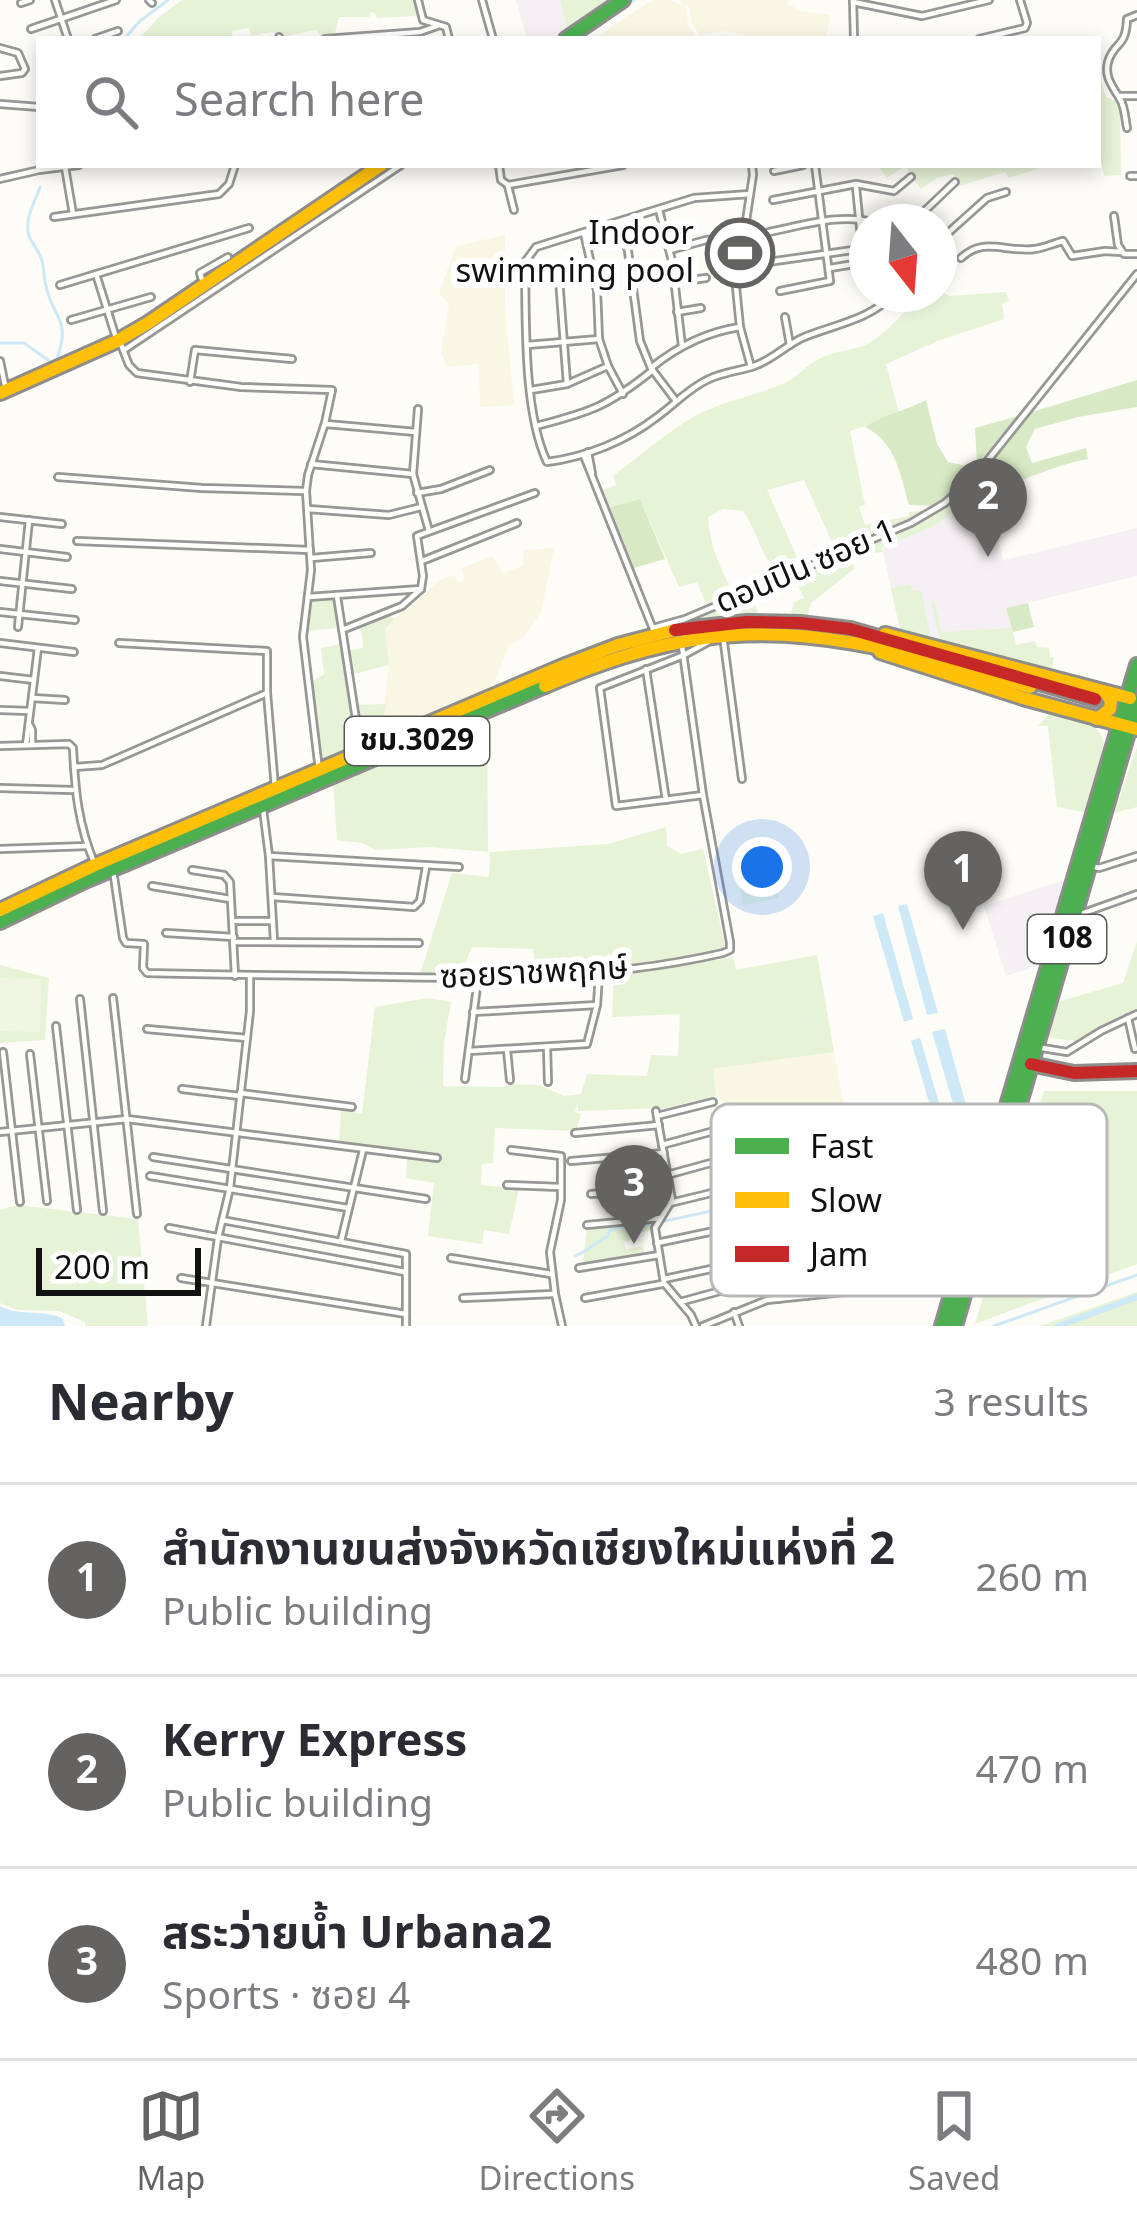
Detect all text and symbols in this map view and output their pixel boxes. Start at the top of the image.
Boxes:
search box [36,36,1101,168]
text: Search here [174,68,424,136]
icon: search [78,69,144,135]
north arrow [849,204,957,312]
place label: Indoor swimming pool [456,209,694,297]
sports icon: Indoor swimming pool [705,218,775,288]
pin: 2 [949,458,1027,557]
street label: ดอนปิน ซอย 1 [708,506,904,628]
road number: ชม.3029 [345,717,489,765]
pin: 1 [924,831,1002,930]
your location [732,837,792,897]
road number: 108 [1028,915,1106,963]
street label: ซอยราชพฤกษ์ [439,943,629,1003]
legend [711,1104,1107,1296]
text: Fast [810,1123,873,1173]
pin: 3 [595,1145,673,1244]
text: Slow [810,1177,882,1227]
text: Jam [807,1231,868,1281]
scale bar [36,1242,201,1295]
text: 200 m [54,1244,150,1294]
text: Nearby [48,1366,234,1443]
text: 3 results [934,1375,1089,1434]
text: สำนักงานขนส่งจังหวัดเชียงใหม่แห่งที่ 2 [162,1516,895,1584]
text: 1 [76,1550,98,1609]
text: 260 m [975,1550,1089,1609]
text: Public building [162,1584,433,1643]
text: Kerry Express [162,1708,467,1776]
text: 2 [76,1742,98,1801]
text: 470 m [975,1742,1089,1801]
text: Public building [162,1776,433,1835]
text: สระว่ายน้ำ Urbana2 [162,1900,552,1968]
text: 3 [76,1934,98,1993]
text: 480 m [975,1934,1089,1993]
text: Sports · ซอย 4 [162,1968,410,2027]
tab: Map [137,2083,205,2205]
tab: Directions [478,2083,635,2205]
tab: Saved [908,2083,1000,2205]

